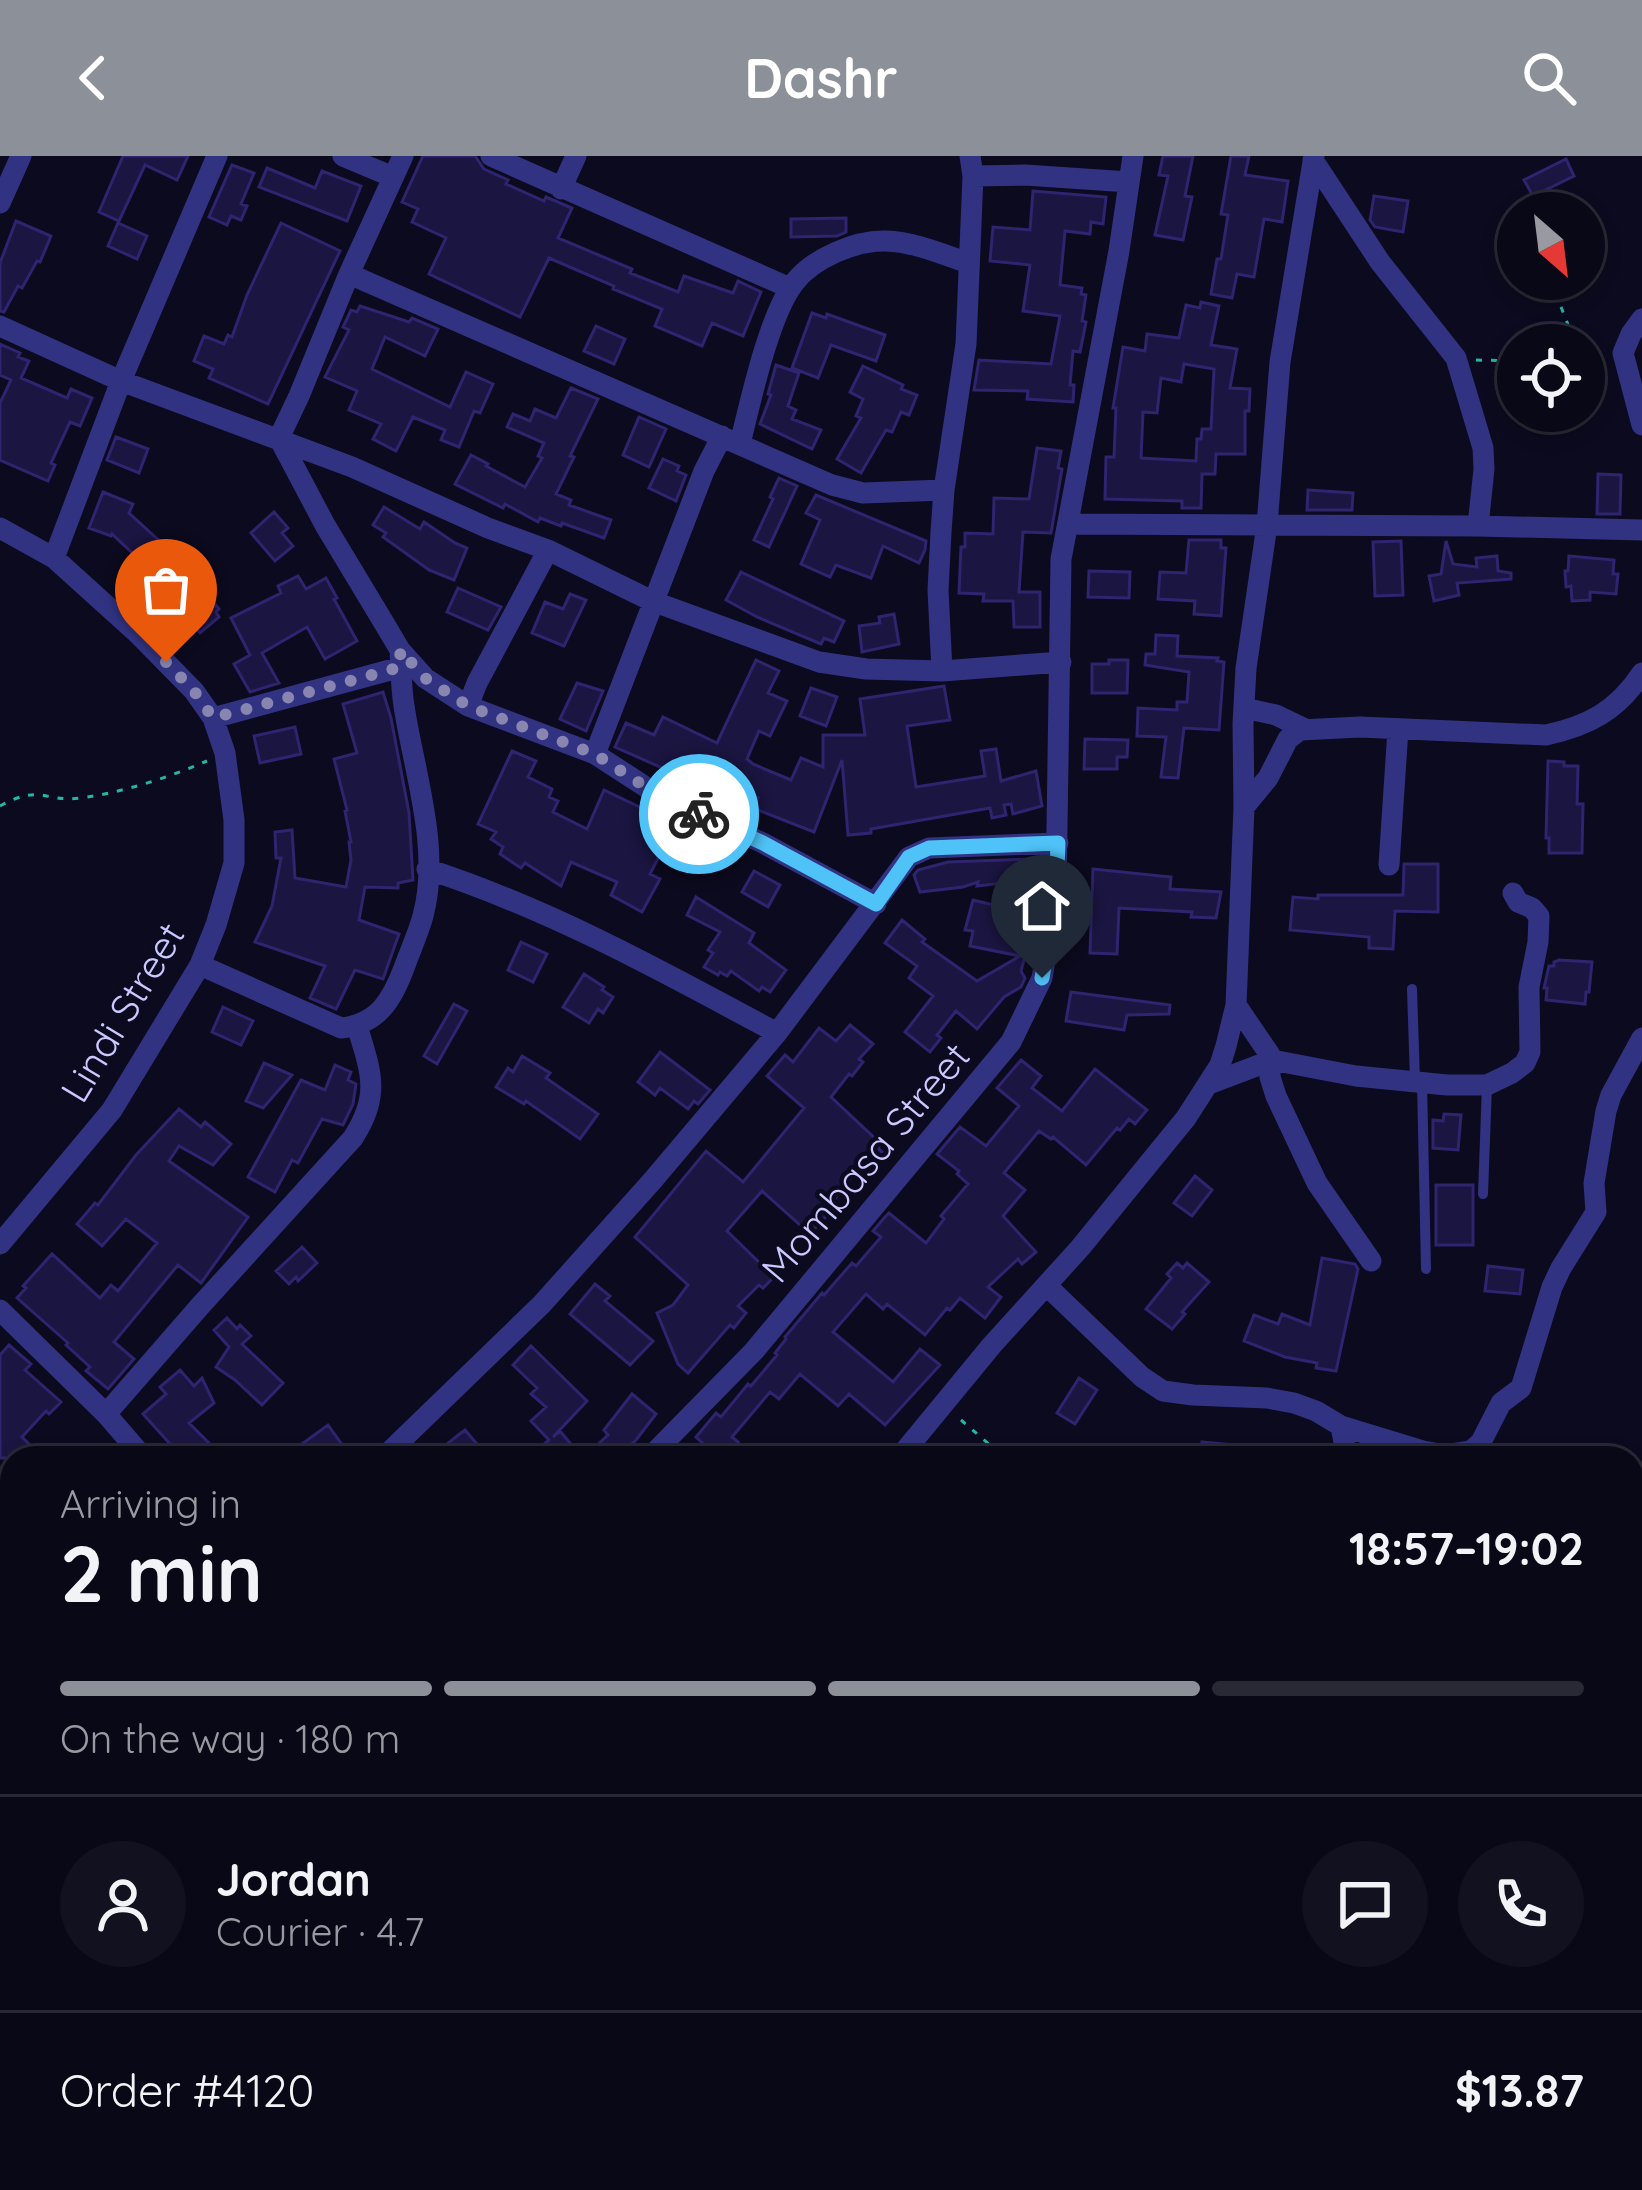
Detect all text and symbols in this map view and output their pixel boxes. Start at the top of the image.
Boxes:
text: Dashr [744,44,898,112]
icon: back [60,45,126,111]
icon: search [1516,45,1582,111]
north arrow [1497,192,1605,300]
map controls [1497,192,1605,432]
button: locate [1497,324,1605,432]
pin [115,539,217,662]
icon: bag [133,557,199,623]
courier [639,754,759,874]
icon: bike [666,781,732,847]
pin [991,855,1093,978]
icon: home [1009,873,1075,939]
street label: Lindi Street [49,913,195,1111]
street label: Mombasa Street [750,1032,980,1292]
text: Arriving in [60,1479,241,1528]
text: 18:57–19:02 [1349,1520,1584,1576]
text: 2 min [60,1524,263,1622]
text: On the way · 180 m [60,1714,400,1763]
button: person [60,1841,186,1967]
button: chat [1302,1841,1428,1967]
button: phone [1458,1841,1584,1967]
text: Jordan [216,1851,371,1907]
text: Courier · 4.7 [216,1907,424,1956]
text: Order #4120 [60,2062,314,2118]
text: $13.87 [1455,2062,1584,2118]

